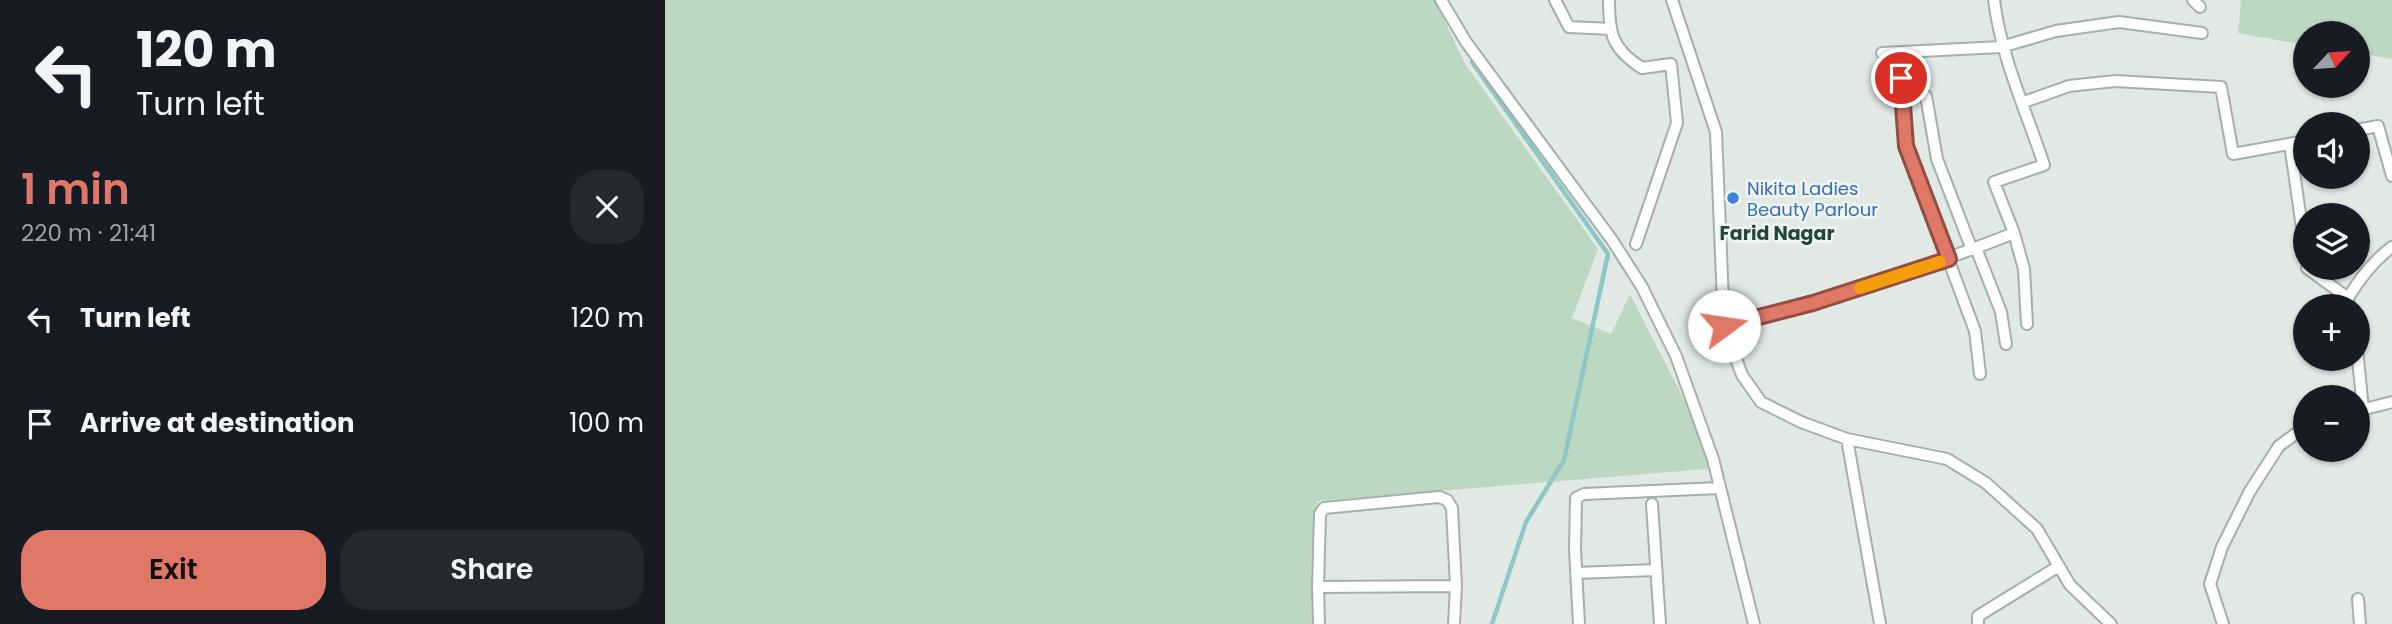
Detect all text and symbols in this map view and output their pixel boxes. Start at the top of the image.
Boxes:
text: 120 m [136,16,277,84]
north arrow [2293,21,2369,98]
map controls [2293,21,2370,462]
icon: left [21,28,112,119]
pin [1871,48,1931,108]
icon: arrive [1882,59,1920,97]
text: Turn left [136,81,265,126]
button: sound [2293,112,2370,189]
text: 1 min [21,160,130,219]
button: close [570,170,644,244]
place label: Nikita Ladies Beauty Parlour [1747,176,1878,222]
marker: Nikita Ladies Beauty Parlour [1725,190,1741,206]
button: layers [2293,203,2370,280]
text: 220 m · 21:41 [21,217,156,249]
district label: Farid Nagar [1719,220,1835,247]
position arrow [1687,289,1761,363]
button: + [2293,294,2370,371]
icon: left [21,300,59,338]
text: Turn left [80,300,191,336]
text: 120 m [571,300,644,336]
button: − [2293,385,2370,462]
icon: arrive [21,405,59,443]
text: Arrive at destination [80,405,355,441]
text: 100 m [569,405,644,441]
button: Exit [21,530,326,610]
button: Share [340,530,644,610]

